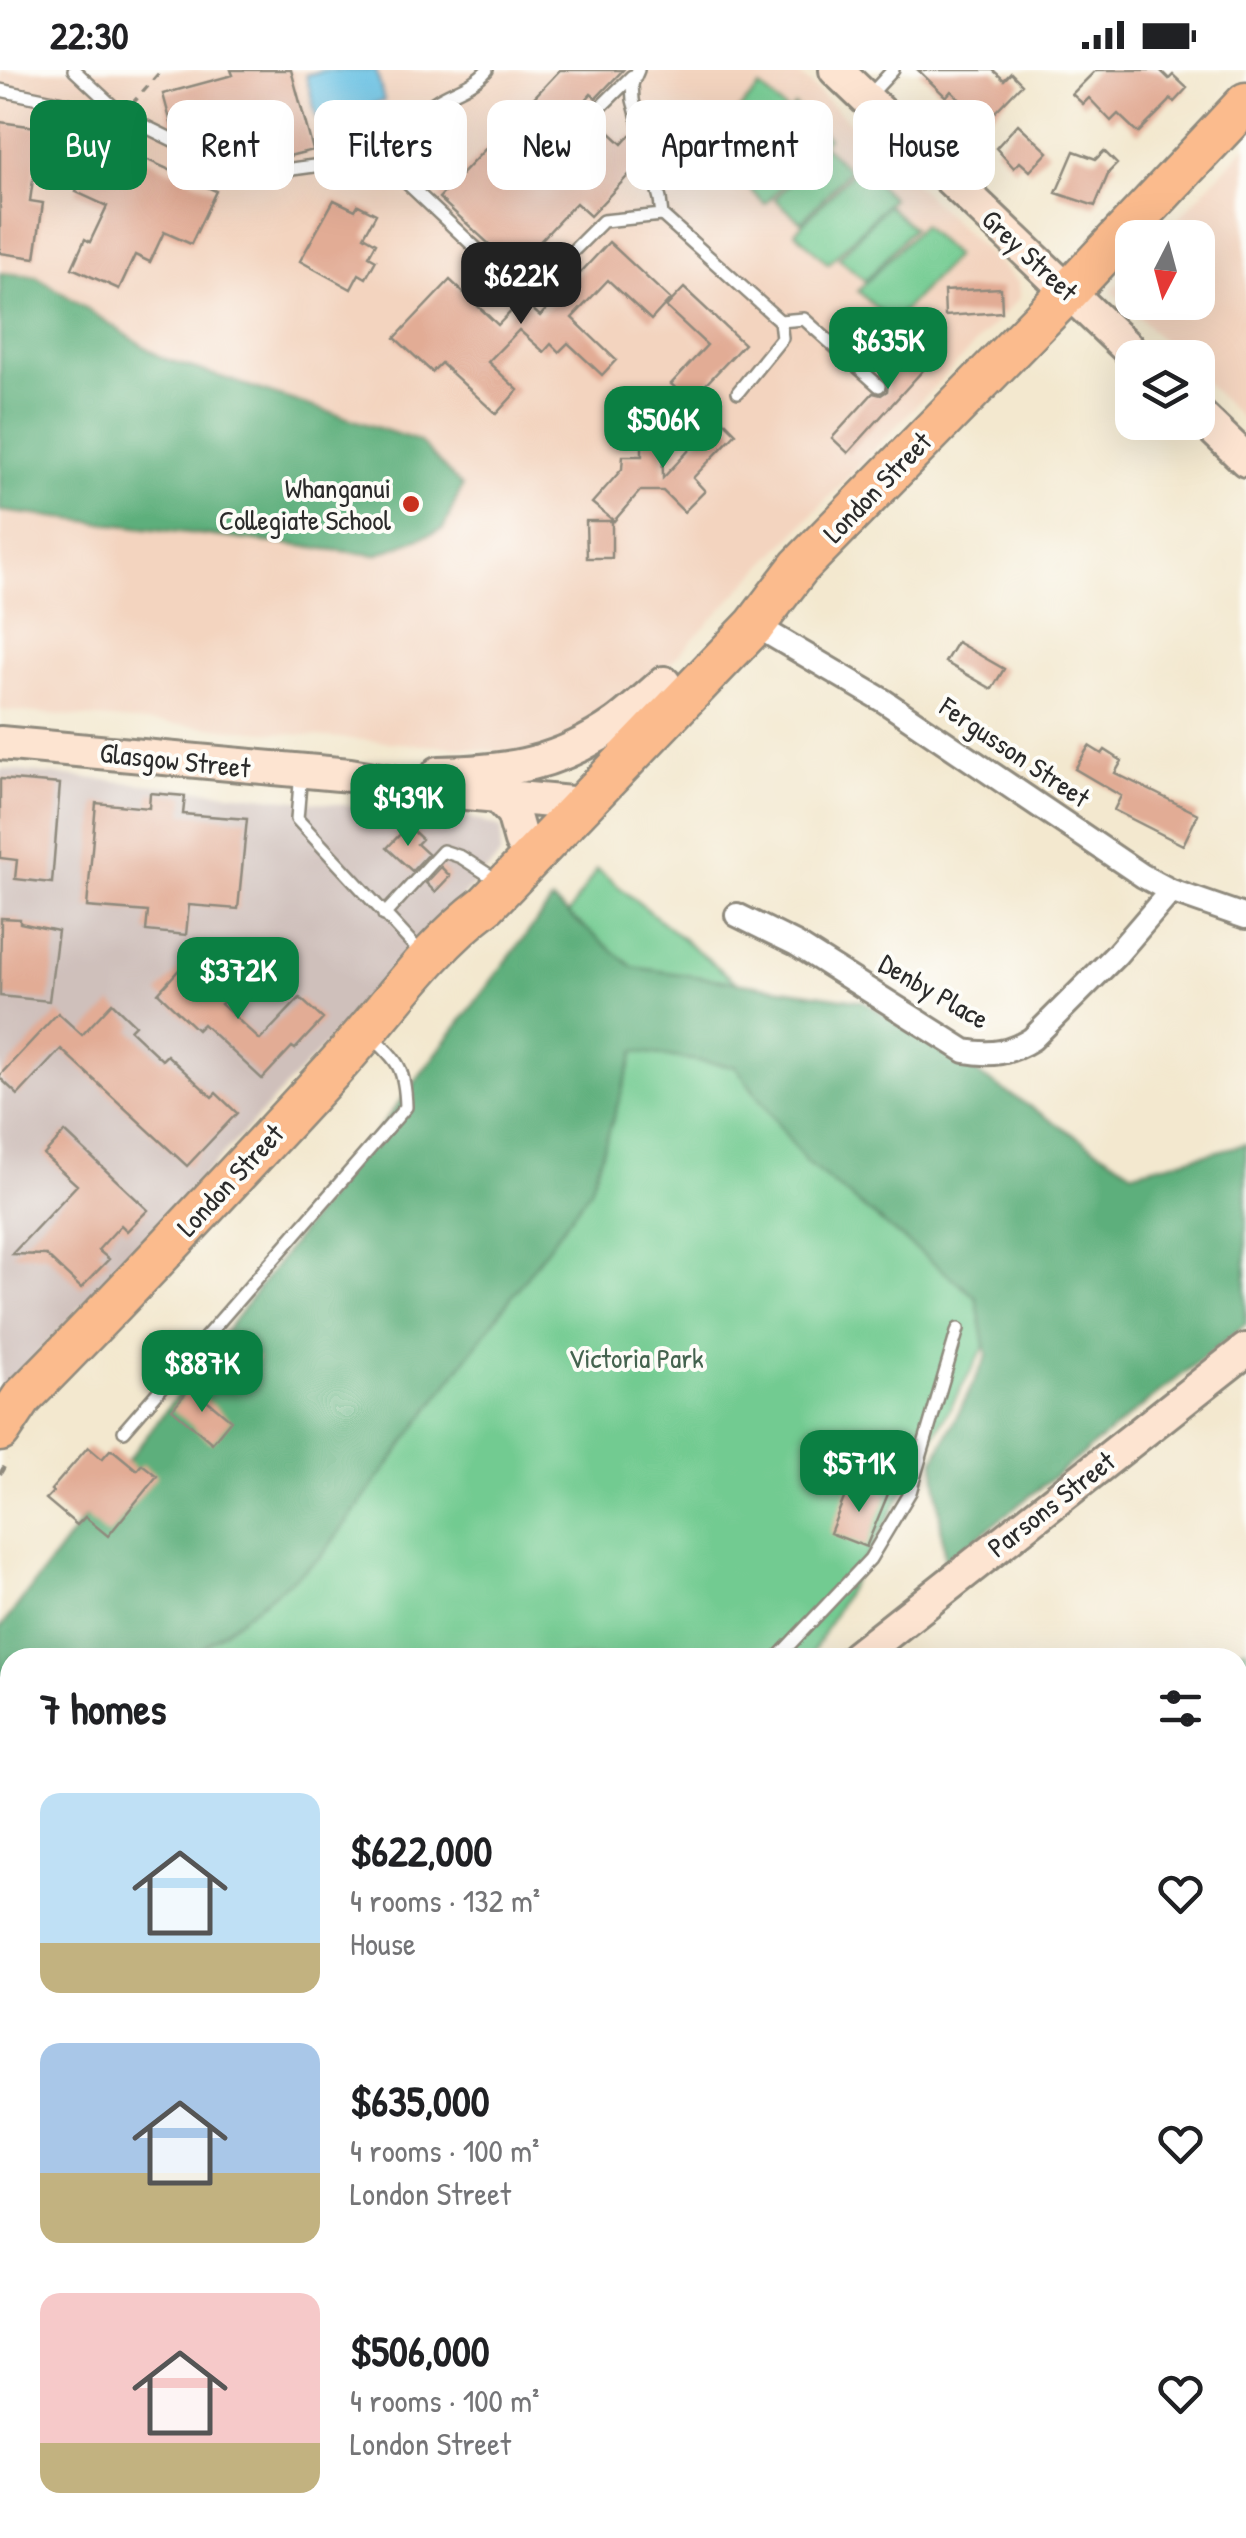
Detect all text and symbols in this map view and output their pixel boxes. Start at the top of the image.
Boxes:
text: 22:30 [50,9,128,61]
chip: Buy [30,100,147,190]
chip: Rent [167,100,294,190]
chip: Filters [314,100,467,190]
chip: New [487,100,606,190]
chip: Apartment [626,100,833,190]
chip: House [853,100,995,190]
street label: Grey Street [974,201,1087,310]
north arrow [1115,220,1215,320]
map controls [1115,220,1215,440]
pin: $622K [451,242,591,327]
text: $622K [483,253,559,296]
pin: $635K [818,307,958,392]
text: $635K [851,318,925,361]
button: layers [1115,340,1215,440]
pin: $506K [593,386,733,471]
text: $506K [626,397,700,440]
street label: London Street [814,423,940,551]
place label: Whanganui Collegiate School [219,469,392,539]
marker: Whanganui Collegiate School [400,493,422,515]
street label: Fergusson Street [932,687,1098,816]
street label: Glasgow Street [98,733,252,787]
pin: $439K [338,764,478,849]
text: $439K [372,775,444,818]
pin: $372K [168,937,308,1022]
street label: Denby Place [872,944,996,1038]
text: $372K [199,948,277,991]
street label: London Street [168,1115,292,1244]
pin: $887K [132,1330,272,1415]
park label: Victoria Park [568,1339,704,1377]
text: $887K [164,1341,240,1384]
pin: $571K [789,1430,929,1515]
text: $571K [822,1441,896,1484]
street label: Parsons Street [979,1442,1123,1566]
text: 7 homes [40,1680,166,1737]
icon: filters [1153,1681,1208,1736]
text: $622,000 [350,1822,492,1879]
icon: home [120,1833,240,1953]
icon: heart [1153,1866,1208,1921]
text: 4 rooms · 132 m² [350,1879,540,1922]
text: House [350,1922,416,1965]
text: $635,000 [350,2072,490,2129]
icon: home [120,2083,240,2203]
icon: heart [1153,2116,1208,2171]
text: 4 rooms · 100 m² [350,2129,539,2172]
text: London Street [350,2172,511,2215]
text: $506,000 [350,2322,490,2379]
icon: home [120,2333,240,2453]
icon: heart [1153,2366,1208,2421]
text: 4 rooms · 100 m² [350,2379,539,2422]
text: London Street [350,2422,511,2465]

